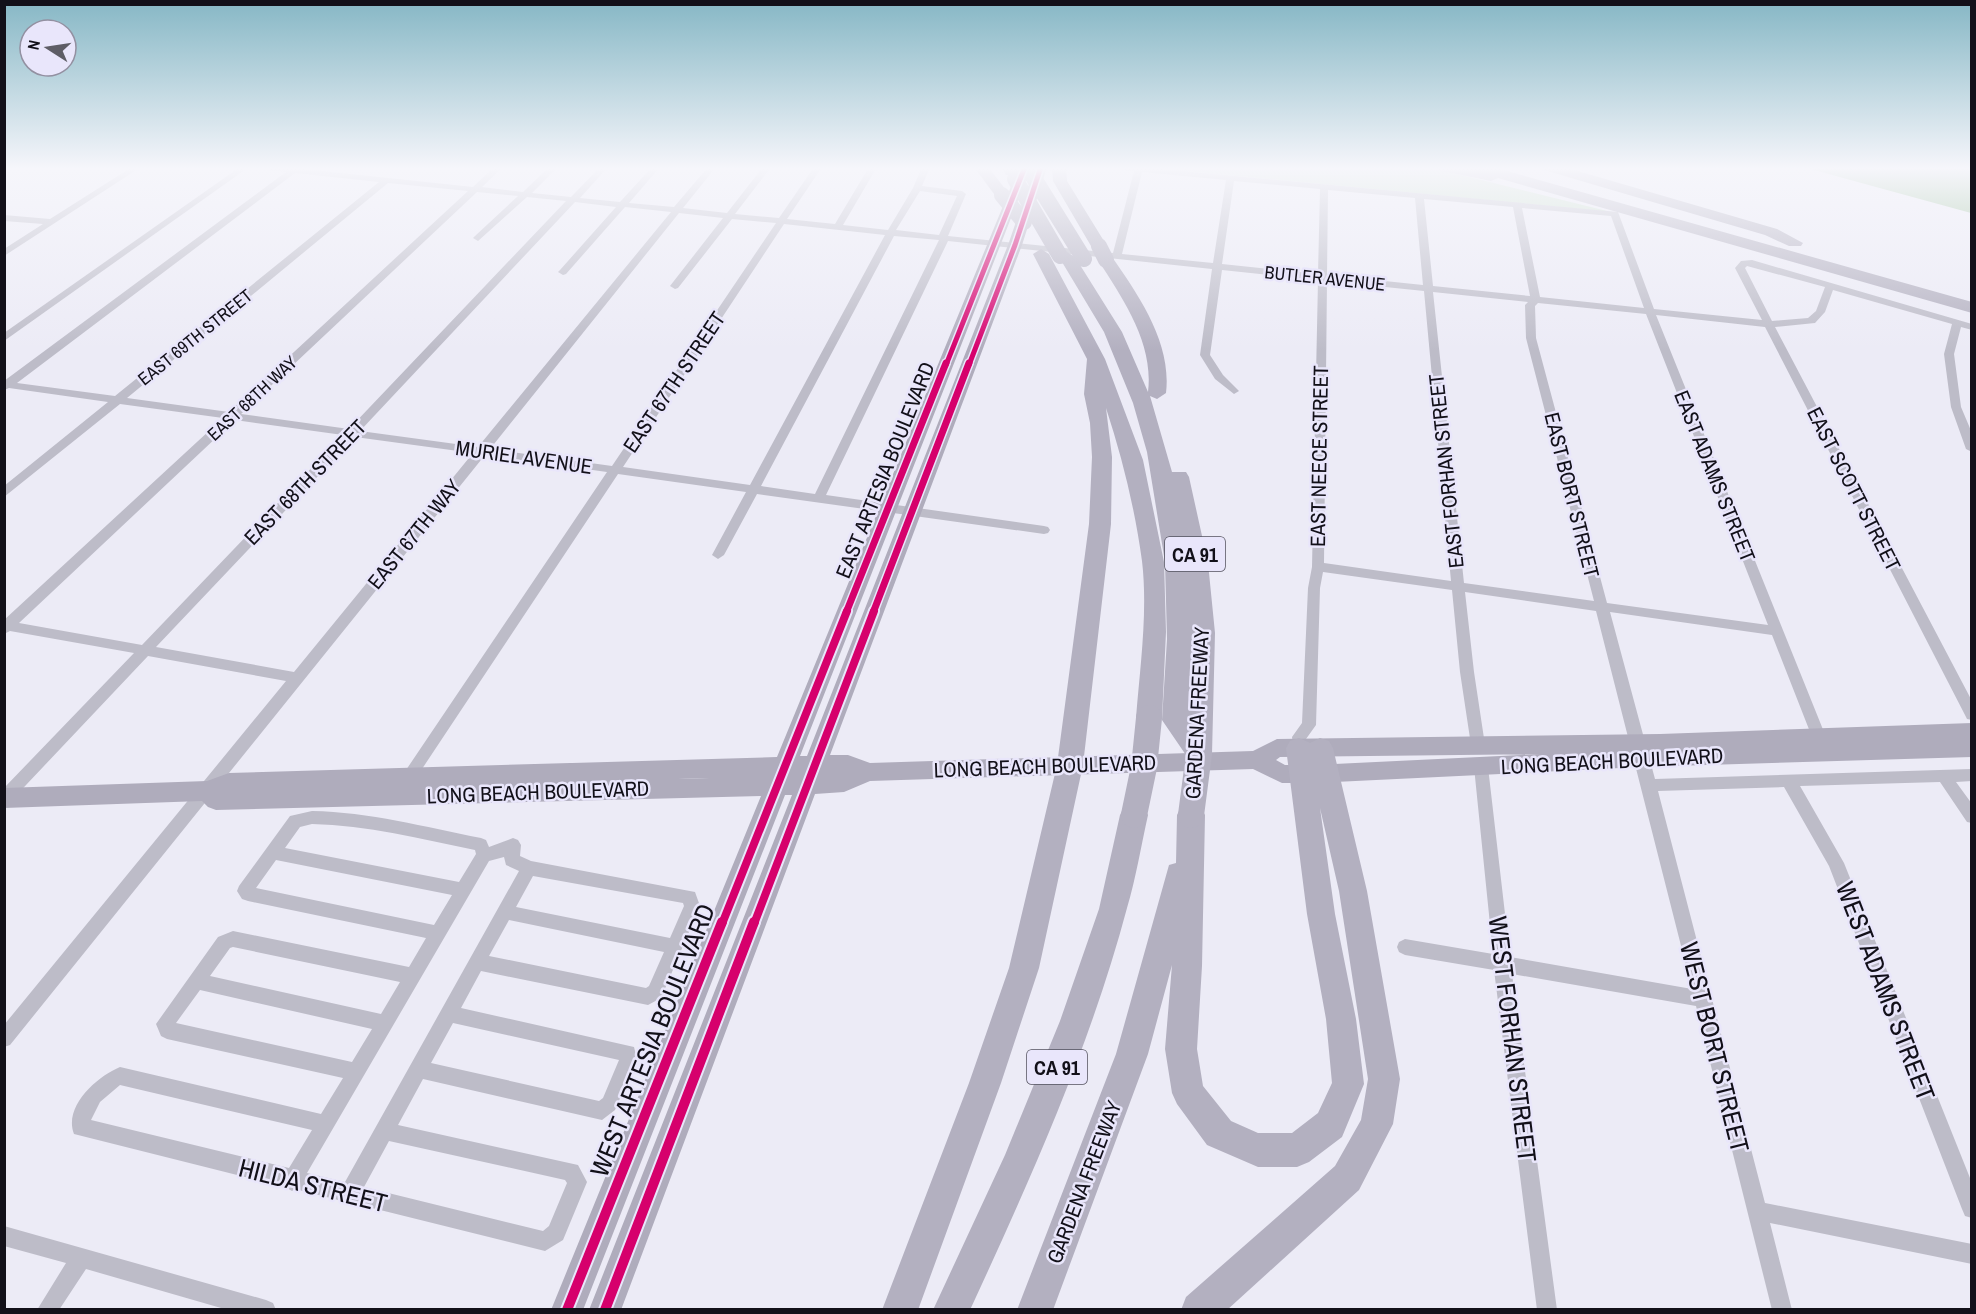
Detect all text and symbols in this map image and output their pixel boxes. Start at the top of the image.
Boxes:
north arrow [18,18,78,78]
text: N [22,38,45,52]
street label: BUTLER AVENUE [1263,259,1387,297]
street label: EAST 69TH STREET [132,283,258,391]
street label: EAST 67TH STREET [616,305,732,458]
street label: EAST 68TH WAY [202,350,303,446]
street label: EAST ARTESIA BOULEVARD [828,358,942,582]
street label: EAST NEECE STREET [1303,365,1335,547]
street label: EAST FORHAN STREET [1421,372,1471,569]
street label: EAST ADAMS STREET [1667,386,1763,566]
street label: EAST SCOTT STREET [1800,402,1908,576]
street label: EAST BORT STREET [1537,409,1607,581]
street label: EAST 68TH STREET [237,412,373,551]
street label: MURIEL AVENUE [454,433,594,481]
street label: EAST 67TH WAY [361,473,468,595]
road number: CA 91 [1165,537,1225,571]
street label: GARDENA FREEWAY [1178,626,1216,800]
street label: LONG BEACH BOULEVARD [1500,741,1724,781]
street label: LONG BEACH BOULEVARD [933,748,1157,784]
street label: LONG BEACH BOULEVARD [426,774,650,810]
street label: WEST ADAMS STREET [1828,877,1944,1105]
street label: WEST ARTESIA BOULEVARD [581,898,723,1182]
street label: WEST FORHAN STREET [1481,914,1545,1164]
street label: WEST BORT STREET [1672,938,1758,1156]
road number: CA 91 [1027,1050,1087,1084]
street label: GARDENA FREEWAY [1040,1096,1129,1268]
street label: HILDA STREET [235,1150,391,1220]

